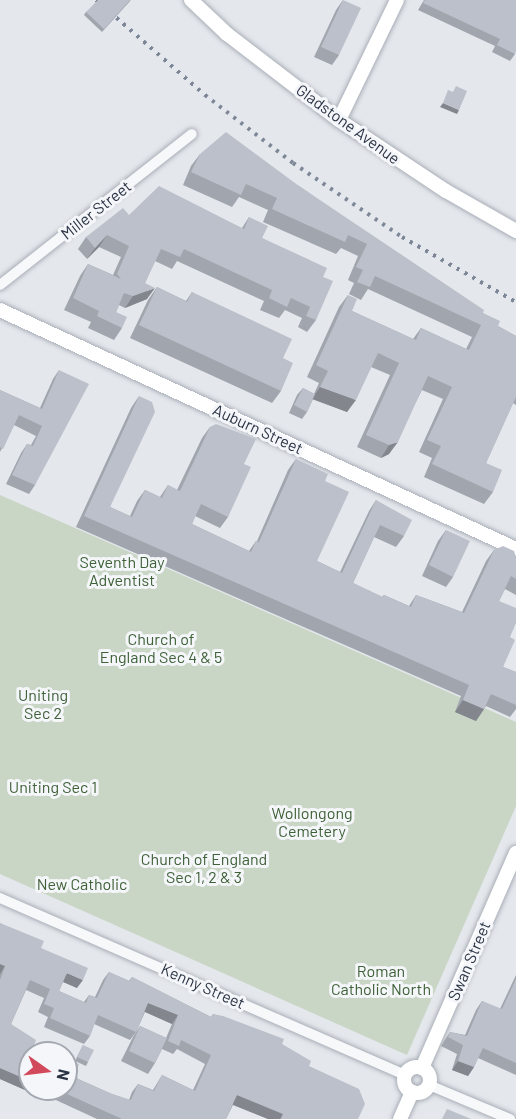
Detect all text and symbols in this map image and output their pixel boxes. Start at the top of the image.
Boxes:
street label: Gladstone Avenue [292,80,404,168]
street label: Miller Street [57,177,135,243]
street label: Auburn Street [210,400,306,458]
park label: Seventh Day Adventist [79,552,165,590]
park label: Church of England Sec 4 & 5 [100,629,222,667]
park label: Uniting Sec 2 [18,685,68,723]
park label: Uniting Sec 1 [9,777,97,797]
park label: Wollongong Cemetery [271,803,353,841]
park label: Church of England Sec 1, 2 & 3 [141,849,267,887]
park label: New Catholic [37,874,127,894]
street label: Swan Street [444,918,494,1004]
street label: Kenny Street [158,959,248,1013]
park label: Roman Catholic North [331,961,431,999]
north arrow [18,1041,78,1101]
text: N [54,1068,75,1082]

